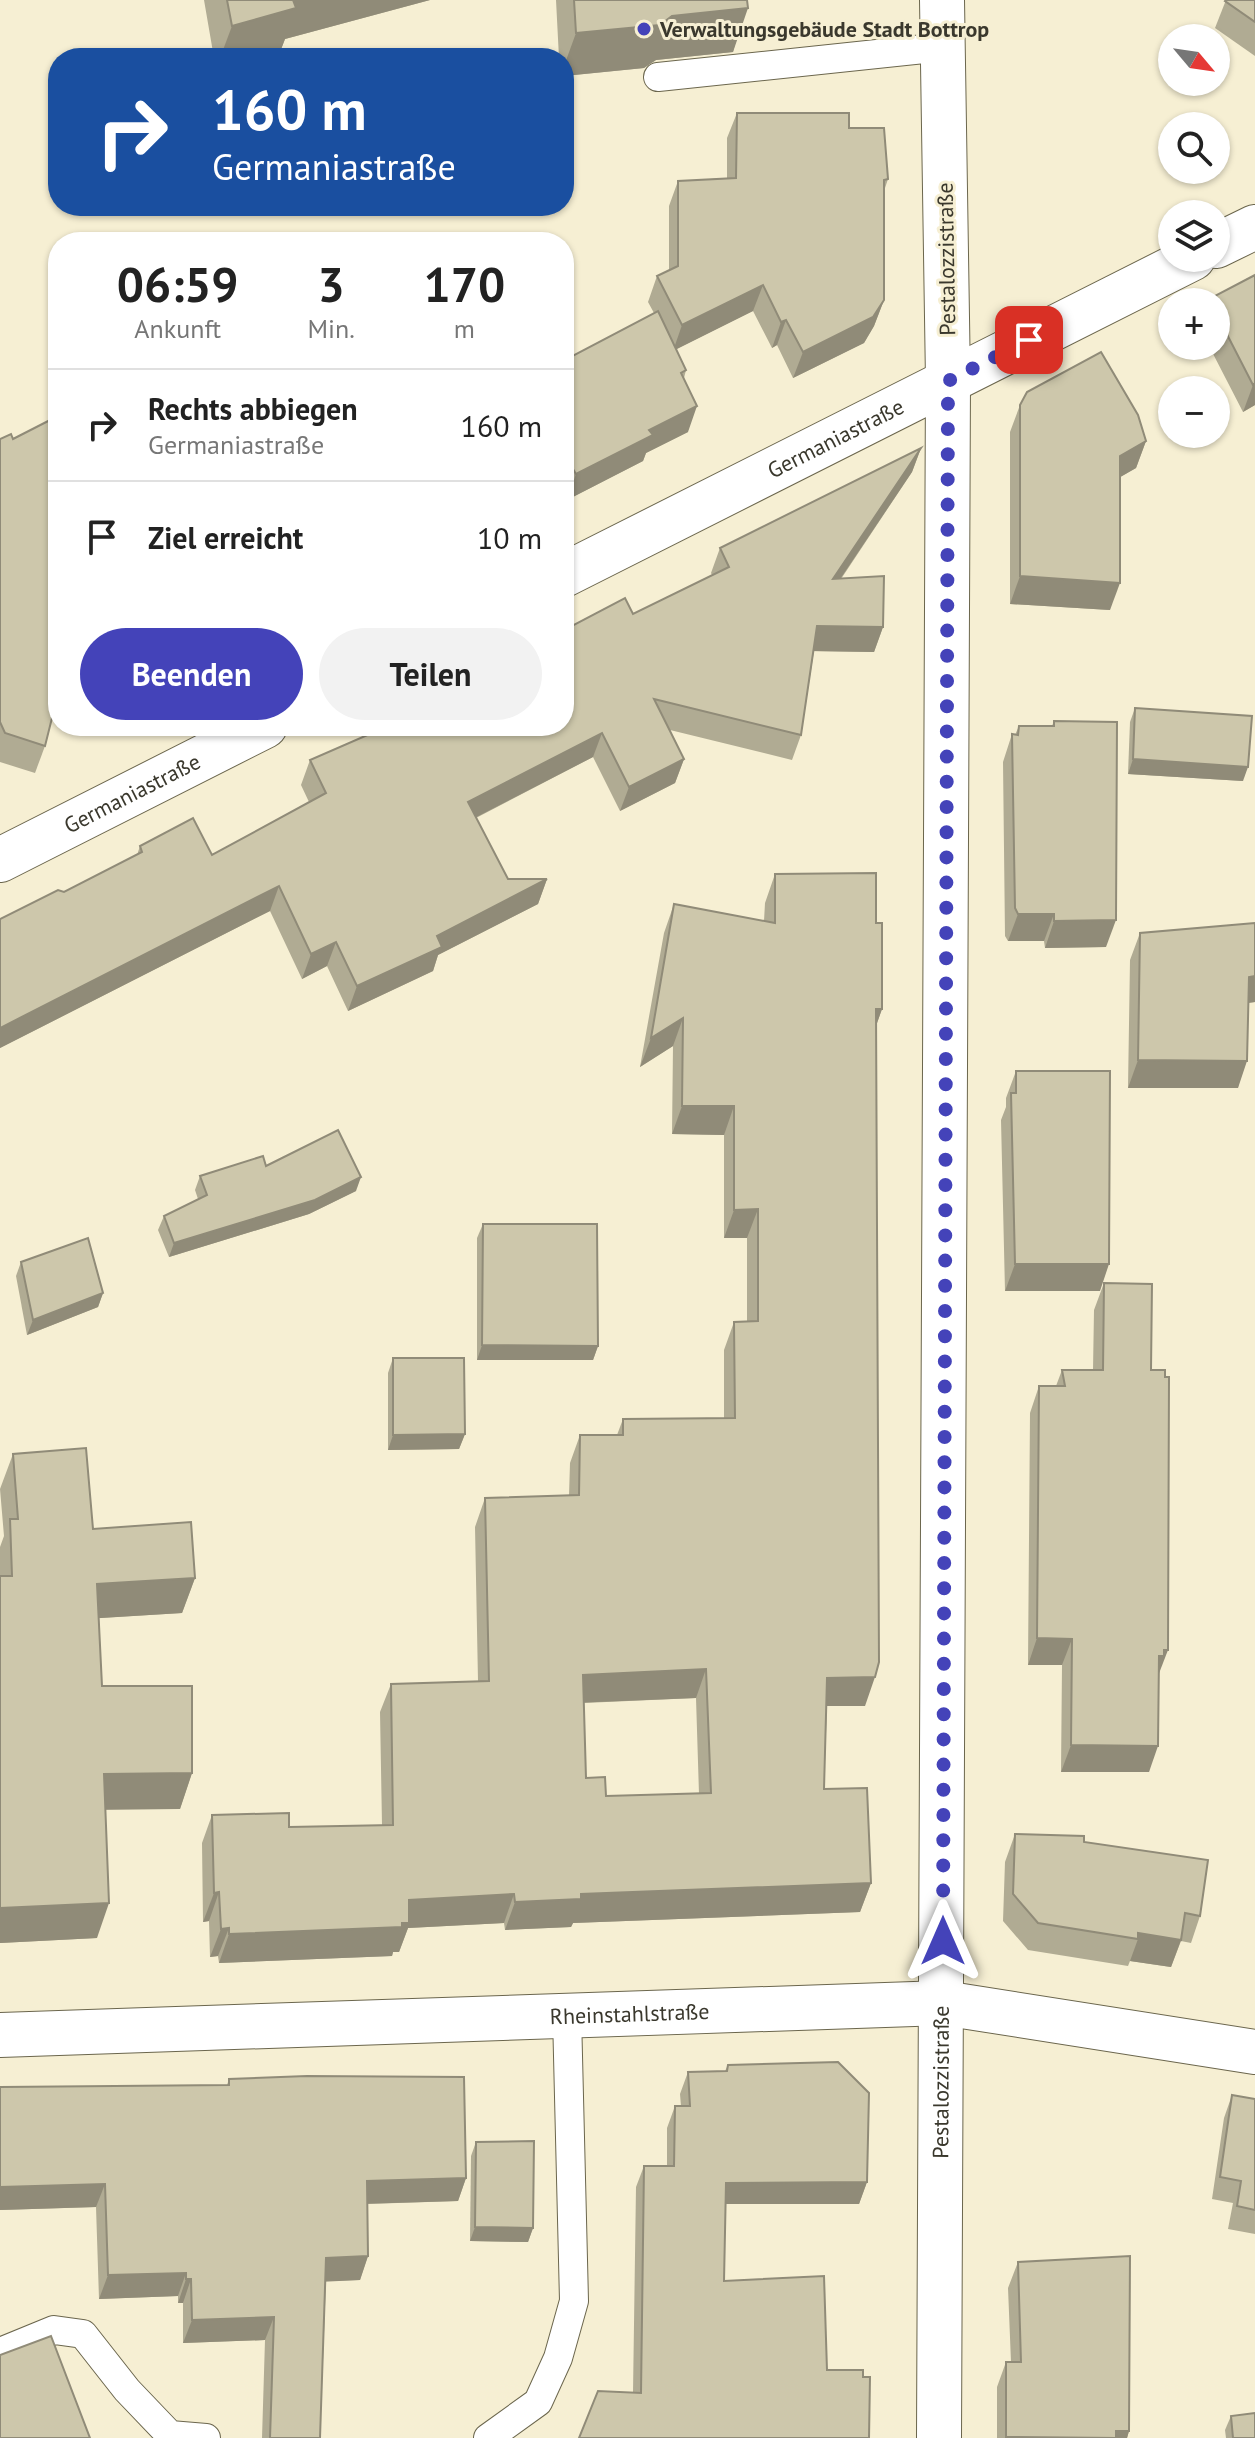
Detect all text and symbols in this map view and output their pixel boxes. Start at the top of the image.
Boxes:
place label: Verwaltungsgebäude Stadt Bottrop [659,15,989,43]
marker: Verwaltungsgebäude Stadt Bottrop [635,20,653,38]
north arrow [1158,24,1230,96]
map controls [1158,24,1230,448]
text: 160 m [212,73,367,145]
icon: right [80,80,184,184]
button: search [1158,112,1230,184]
text: Germaniastraße [212,143,456,190]
street label: Pestalozzistraße [931,182,961,336]
button: layers [1158,200,1230,272]
text: 06:59 [117,253,239,315]
text: 3 [317,253,345,315]
text: 170 [424,253,505,315]
button: + [1158,288,1230,360]
pin [995,306,1063,374]
text: Ankunft [134,312,221,345]
text: Min. [307,312,355,345]
text: m [454,312,475,345]
icon: arrive [1007,318,1051,362]
button: − [1158,376,1230,448]
text: Rechts abbiegen [148,389,358,428]
street label: Germaniastraße [763,392,908,484]
icon: right [80,403,124,447]
text: 160 m [461,406,542,445]
text: Germaniastraße [148,428,324,461]
icon: arrive [80,515,124,559]
text: Ziel erreicht [148,518,303,557]
text: 10 m [477,518,542,557]
button: Beenden [80,628,303,720]
button: Teilen [319,628,542,720]
street label: Germaniastraße [59,747,205,839]
position arrow [901,1899,985,1983]
street label: Rheinstahlstraße [549,1997,710,2030]
street label: Pestalozzistraße [926,2005,955,2159]

